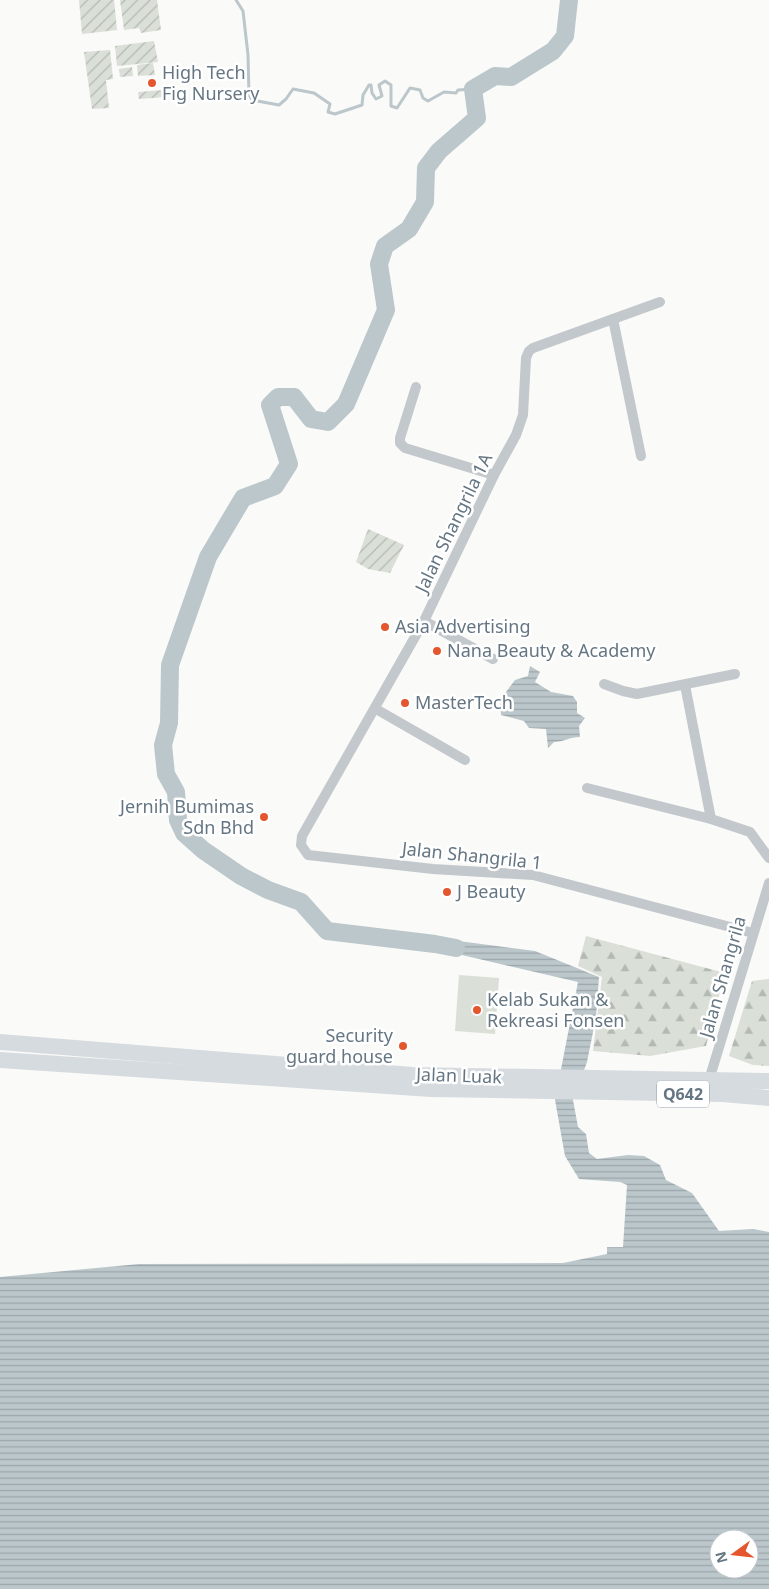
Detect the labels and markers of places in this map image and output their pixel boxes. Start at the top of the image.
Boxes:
place label: High Tech Fig Nursery [162,60,260,105]
marker: High Tech Fig Nursery [146,77,158,89]
place label: Asia Advertising [395,614,530,638]
marker: Asia Advertising [379,621,391,633]
place label: Nana Beauty & Academy [447,638,656,662]
marker: Nana Beauty & Academy [431,645,443,657]
place label: MasterTech [415,690,513,714]
marker: MasterTech [399,697,411,709]
place label: Jernih Bumimas Sdn Bhd [118,794,254,839]
marker: Jernih Bumimas Sdn Bhd [258,811,270,823]
place label: J Beauty [455,879,526,903]
marker: J Beauty [441,886,453,898]
place label: Kelab Sukan & Rekreasi Fonsen [487,987,624,1032]
marker: Kelab Sukan & Rekreasi Fonsen [471,1004,483,1016]
place label: Security guard house [286,1023,394,1068]
marker: Security guard house [397,1040,409,1052]

